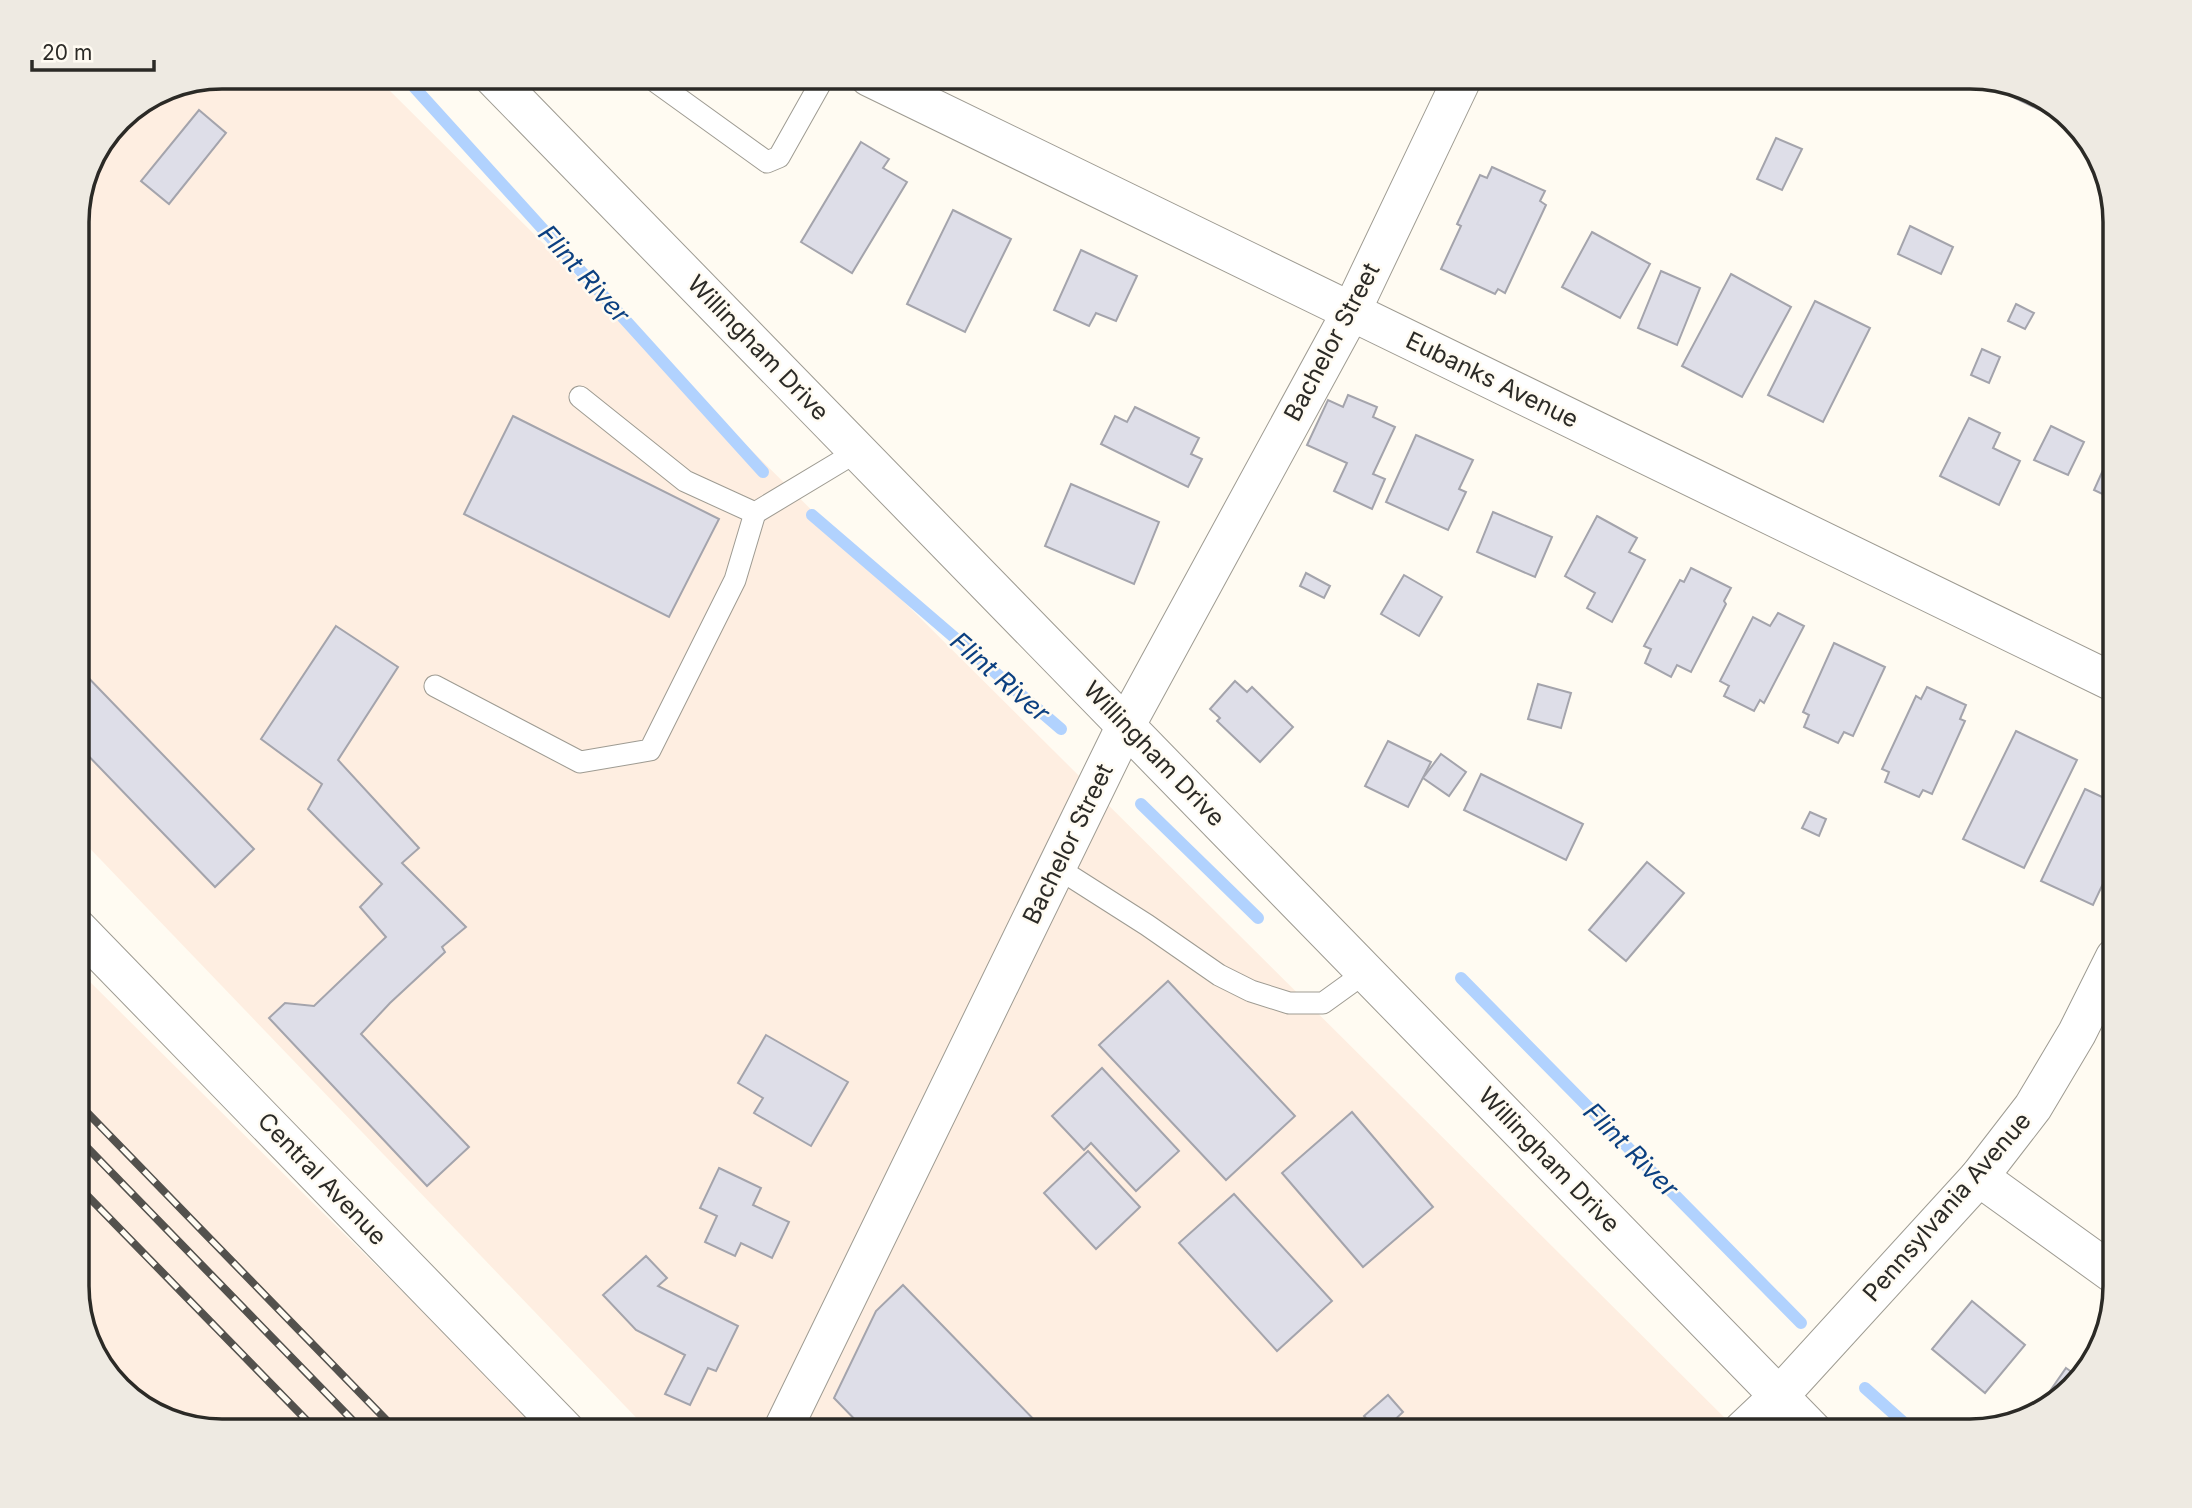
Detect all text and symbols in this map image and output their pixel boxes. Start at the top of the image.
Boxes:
scale bar [32,28,154,72]
text: 20 m [42,40,92,65]
water label: Flint River [532,218,637,330]
street label: Bachelor Street [1278,258,1385,426]
street label: Willingham Drive [682,269,835,426]
street label: Eubanks Avenue [1401,325,1583,434]
water label: Flint River [944,625,1057,729]
street label: Willingham Drive [1078,675,1231,832]
street label: Bachelor Street [1016,759,1119,929]
street label: Willingham Drive [1473,1081,1626,1238]
water label: Flint River [1578,1096,1686,1204]
street label: Central Avenue [252,1106,393,1251]
street label: Pennsylvania Avenue [1857,1106,2037,1307]

